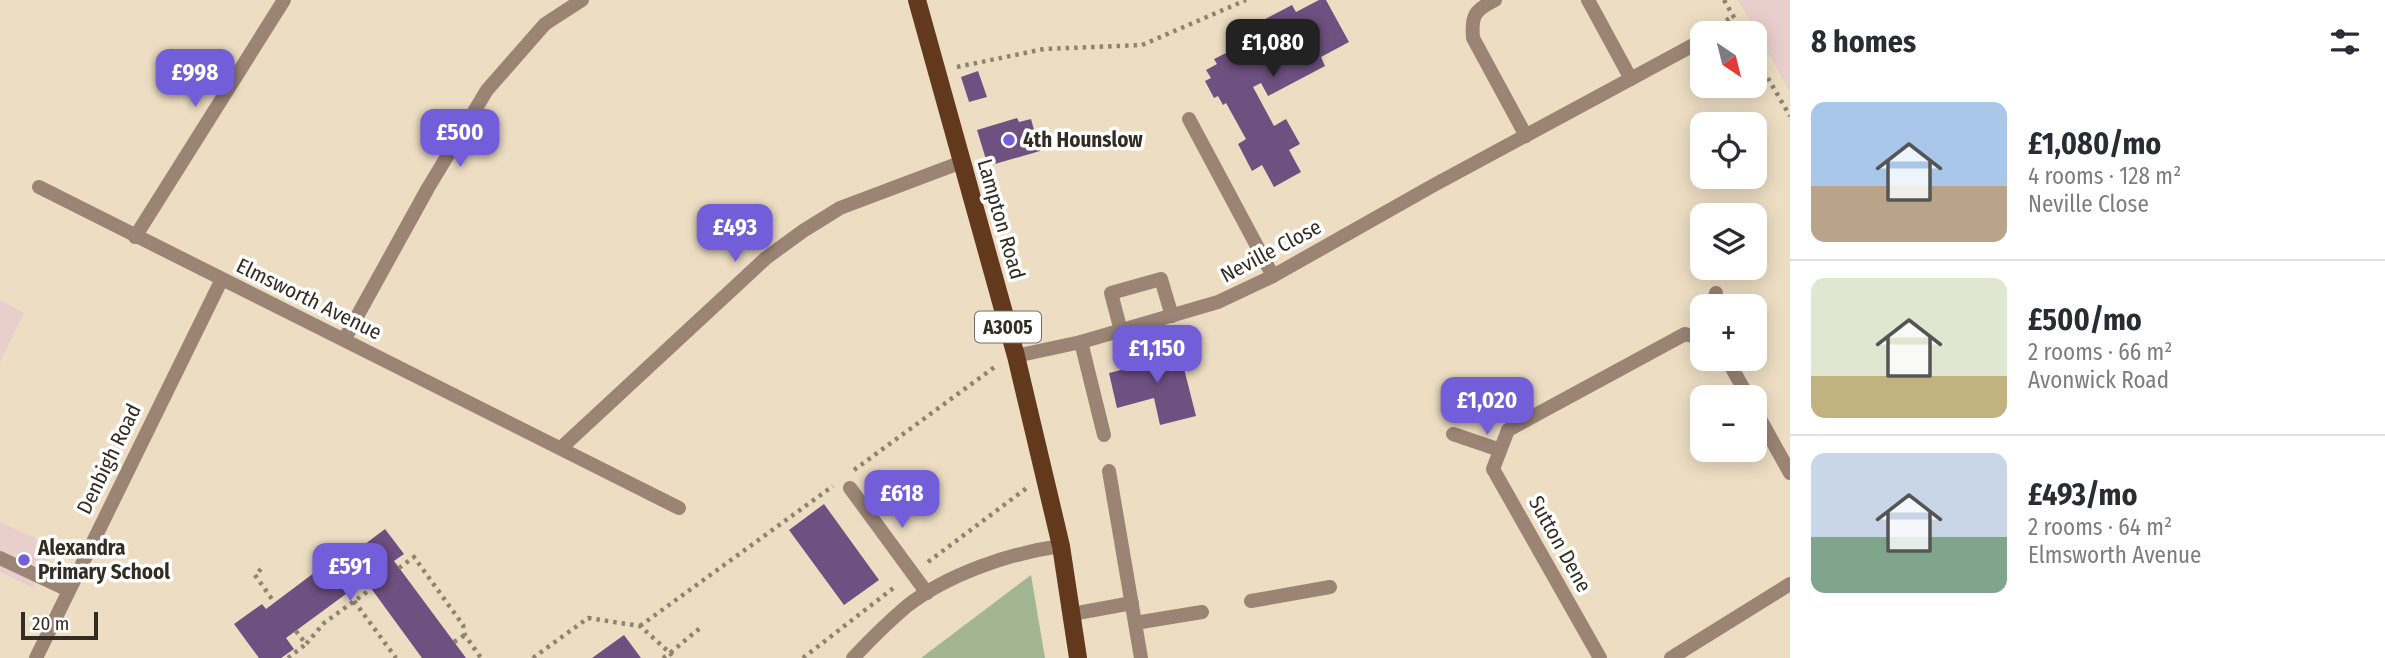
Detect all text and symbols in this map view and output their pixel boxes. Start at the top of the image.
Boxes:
pin: £1,080 [1216,20,1330,79]
north arrow [1690,21,1768,98]
map controls [1690,21,1767,462]
icon: filters [2326,23,2364,61]
text: 8 homes [1811,24,1916,60]
text: £1,080 [1242,28,1304,56]
pin: £998 [154,50,236,109]
text: £998 [172,58,218,86]
pin: £500 [419,110,501,169]
button: locate [1690,112,1767,189]
text: £500 [436,118,484,146]
text: £1,080/mo [2028,126,2161,162]
place label: 4th Hounslow [1023,127,1143,153]
icon: home [1867,130,1951,214]
marker: 4th Hounslow [1001,132,1017,148]
street label: Lampton Road [971,156,1031,282]
text: 4 rooms · 128 m² [2028,162,2181,190]
text: Neville Close [2028,190,2149,218]
button: layers [1690,203,1767,280]
pin: £493 [694,204,776,264]
text: £493 [713,213,757,241]
street label: Neville Close [1216,214,1326,288]
street label: Elmsworth Avenue [232,253,386,345]
button: + [1690,294,1767,371]
text: £500/mo [2028,302,2142,338]
icon: home [1867,306,1951,390]
road number: A3005 [975,312,1041,342]
pin: £1,150 [1100,326,1214,385]
text: £1,150 [1129,334,1185,362]
text: 2 rooms · 66 m² [2028,338,2172,366]
text: Avonwick Road [2028,366,2169,394]
pin: £1,020 [1430,378,1544,437]
button: − [1690,385,1767,462]
text: £1,020 [1457,386,1517,414]
street label: Denbigh Road [71,400,147,518]
pin: £618 [861,470,943,530]
text: £493/mo [2028,477,2137,513]
text: £618 [880,479,924,507]
icon: home [1867,481,1951,565]
street label: Sutton Dene [1523,491,1597,597]
text: 2 rooms · 64 m² [2028,513,2172,541]
place label: Alexandra Primary School [37,535,170,585]
text: Elmsworth Avenue [2028,541,2201,569]
pin: £591 [309,544,391,603]
marker: Alexandra Primary School [16,552,32,568]
text: £591 [328,552,372,580]
scale bar [21,609,98,641]
text: 20 m [32,612,69,635]

